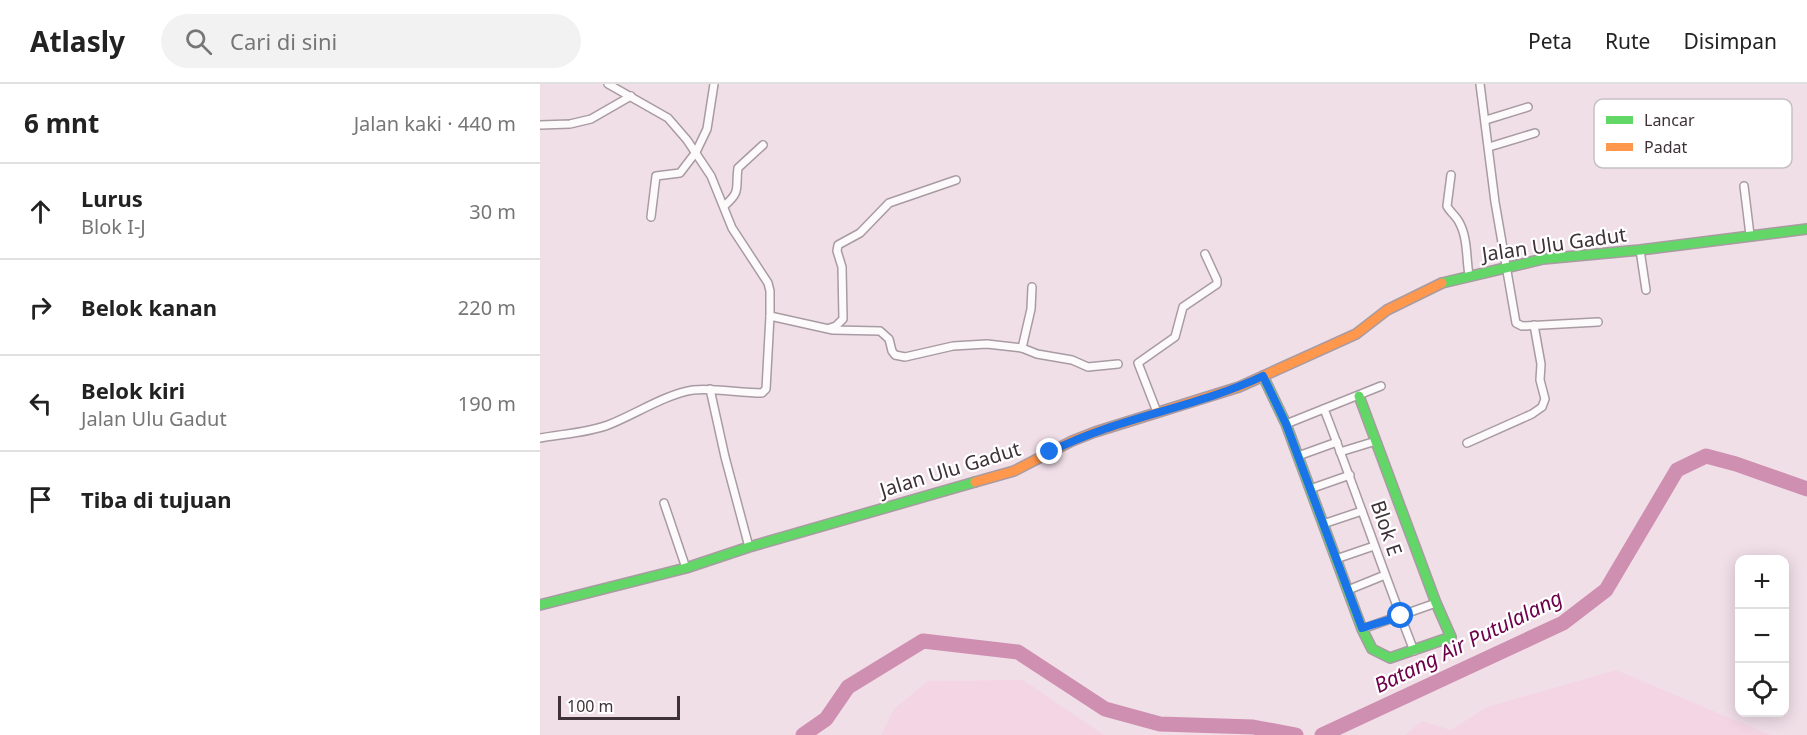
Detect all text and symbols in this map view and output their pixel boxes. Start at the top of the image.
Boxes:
search box [161,14,581,68]
text: Atlasly [30,22,125,60]
icon: search [182,25,215,58]
text: Cari di sini [230,26,337,56]
text: Peta [1528,27,1572,55]
text: Rute [1605,27,1650,55]
text: Disimpan [1683,27,1777,55]
legend [1594,99,1792,168]
text: 6 mnt [24,105,99,141]
text: Lancar [1644,109,1695,131]
text: Jalan kaki · 440 m [354,110,516,137]
text: Padat [1644,136,1687,158]
text: Lurus [81,183,143,213]
icon: ahead [24,195,57,228]
text: 30 m [469,198,516,225]
text: Blok I-J [81,213,146,240]
street label: Jalan Ulu Gadut [1478,220,1628,268]
icon: right [24,291,57,324]
text: Belok kanan [81,292,217,322]
text: 220 m [458,294,516,321]
text: Belok kiri [81,375,185,405]
icon: left [24,387,57,420]
text: 190 m [458,390,516,417]
text: Jalan Ulu Gadut [81,405,227,432]
street label: Jalan Ulu Gadut [875,435,1024,504]
route end [1036,438,1062,464]
icon: arrive [24,483,57,516]
text: Tiba di tujuan [81,484,231,514]
street label: Blok E [1365,497,1409,559]
map controls [1735,555,1789,717]
button: + [1735,555,1789,609]
water label: Batang Air Putulalang [1369,583,1567,699]
route start [1387,602,1413,628]
button: − [1735,609,1789,663]
button: locate [1735,663,1789,717]
scale bar [558,693,680,720]
text: 100 m [567,695,614,717]

